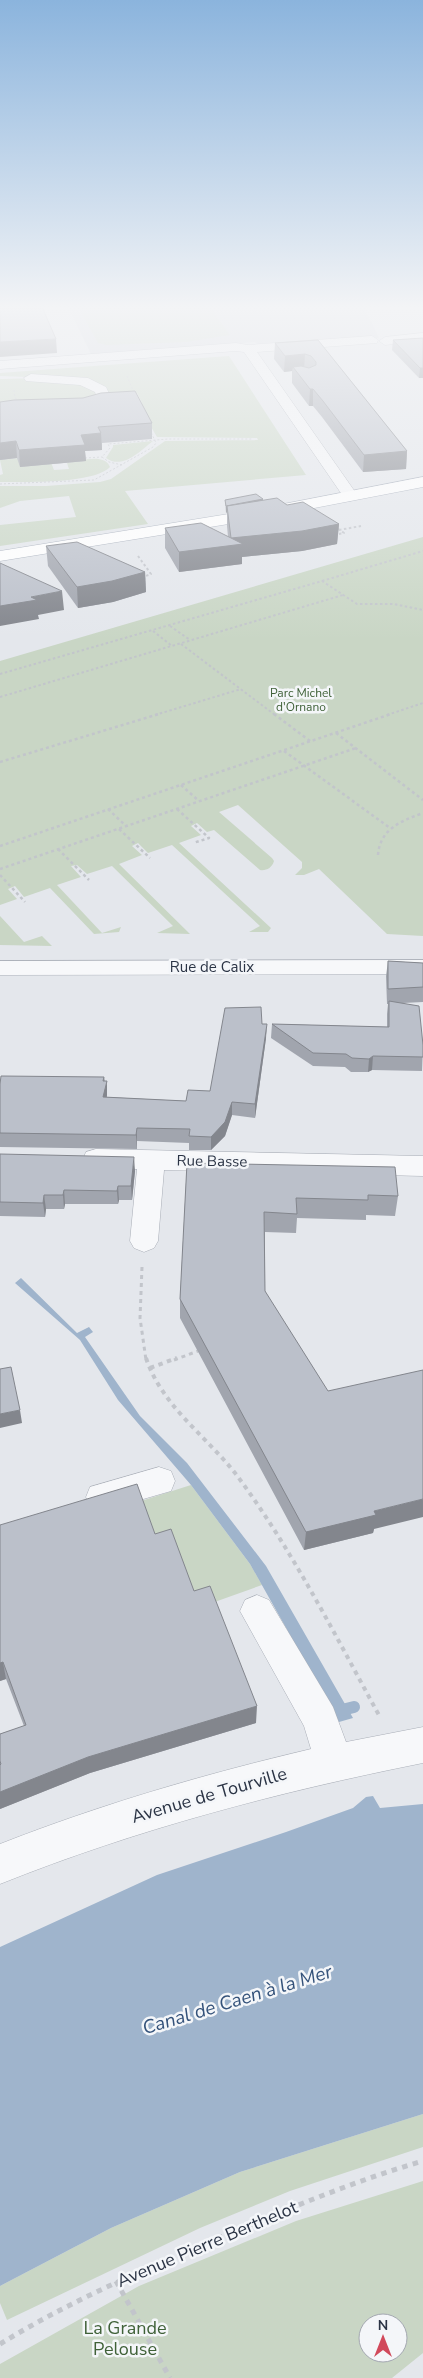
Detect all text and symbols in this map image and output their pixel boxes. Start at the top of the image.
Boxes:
park label: Parc Michel d'Ornano [270,685,332,715]
street label: Rue de Calix [170,957,254,977]
street label: Rue Basse [176,1150,248,1172]
street label: Avenue de Tourville [128,1761,290,1829]
water label: Canal de Caen à la Mer [139,1958,336,2041]
street label: Avenue Pierre Berthelot [113,2195,302,2293]
north arrow [358,2313,408,2363]
park label: La Grande Pelouse [83,2316,167,2361]
text: N [378,2316,388,2335]

